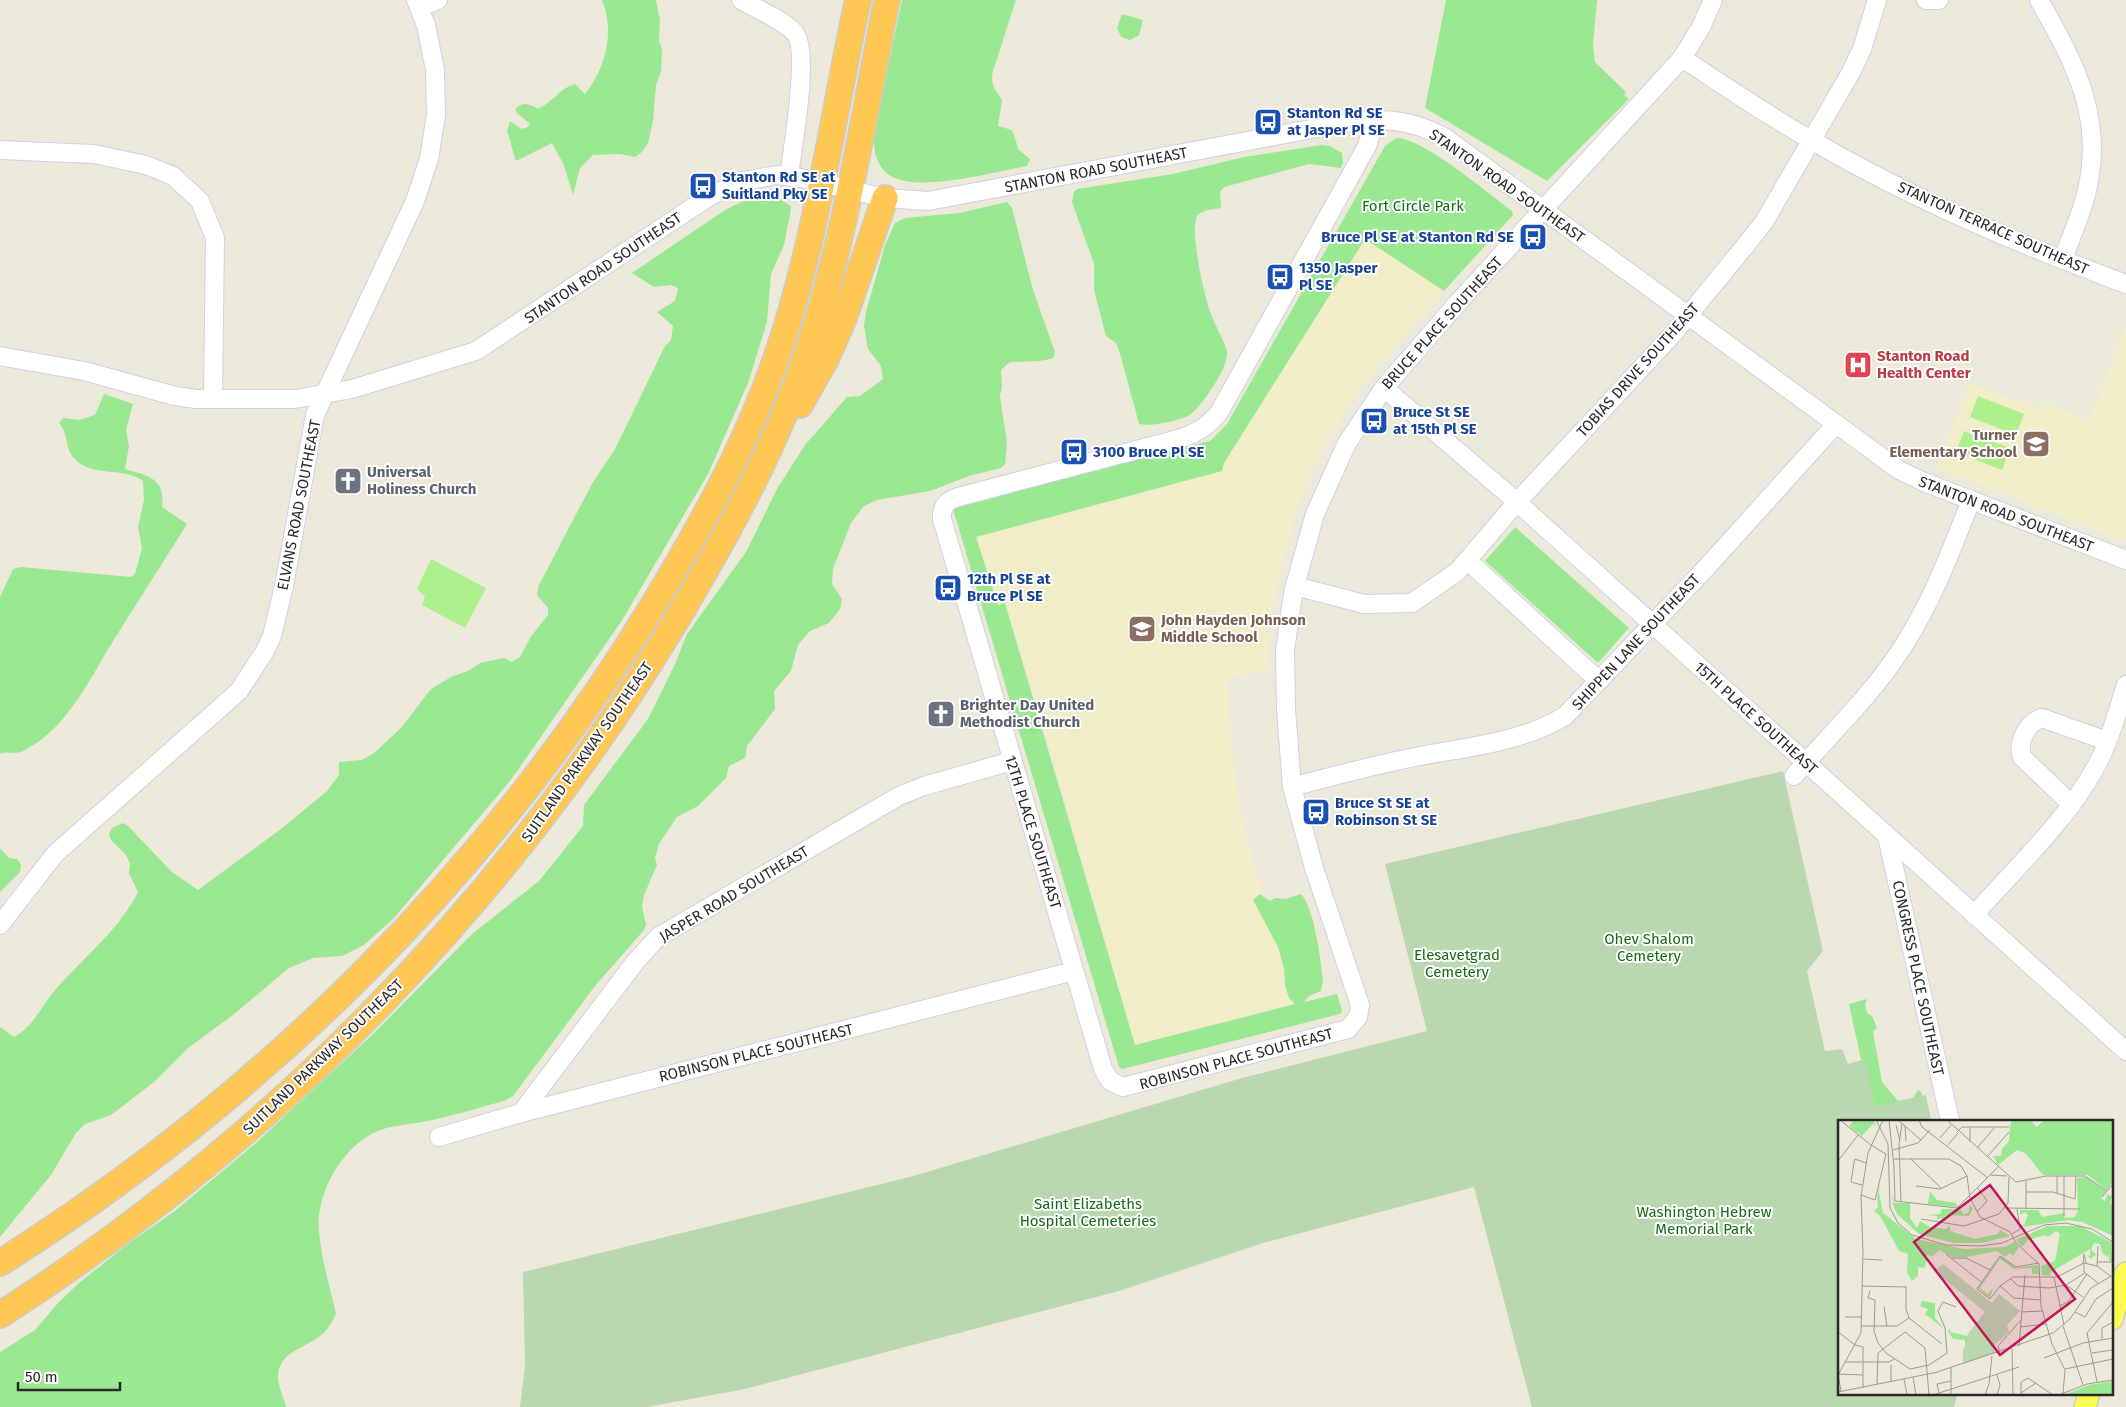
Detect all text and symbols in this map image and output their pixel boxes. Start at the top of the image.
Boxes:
place label: Stanton Rd SE at Jasper Pl SE [1287,104,1385,139]
bus stop icon: Stanton Rd SE at Jasper Pl SE [1253,107,1283,137]
street label: STANTON ROAD SOUTHEAST [1426,125,1588,247]
street label: STANTON ROAD SOUTHEAST [1003,143,1189,197]
place label: Stanton Rd SE at Suitland Pky SE [722,168,835,203]
bus stop icon: Stanton Rd SE at Suitland Pky SE [688,171,718,201]
street label: STANTON TERRACE SOUTHEAST [1895,178,2091,278]
park label: Fort Circle Park [1362,197,1464,215]
street label: STANTON ROAD SOUTHEAST [521,209,685,327]
bus stop icon: Bruce Pl SE at Stanton Rd SE [1518,222,1548,252]
place label: Bruce Pl SE at Stanton Rd SE [1321,228,1514,246]
street label: BRUCE PLACE SOUTHEAST [1378,253,1506,393]
place label: 1350 Jasper Pl SE [1299,259,1378,294]
bus stop icon: 1350 Jasper Pl SE [1265,262,1295,292]
street label: TOBIAS DRIVE SOUTHEAST [1573,299,1703,441]
place label: Stanton Road Health Center [1877,347,1972,382]
hospital icon: Stanton Road Health Center [1843,350,1873,380]
place label: Bruce St SE at 15th Pl SE [1393,403,1477,438]
bus stop icon: Bruce St SE at 15th Pl SE [1359,406,1389,436]
street label: ELVANS ROAD SOUTHEAST [274,418,324,592]
place label: Turner Elementary School [1889,426,2018,461]
school or university icon: Turner Elementary School [2021,429,2051,459]
bus stop icon: 3100 Bruce Pl SE [1059,437,1089,467]
place label: 3100 Bruce Pl SE [1092,443,1205,461]
place label: Universal Holiness Church [367,463,476,498]
church icon: Universal Holiness Church [333,466,363,496]
street label: STANTON ROAD SOUTHEAST [1916,472,2096,556]
place label: 12th Pl SE at Bruce Pl SE [967,570,1051,605]
street label: SHIPPEN LANE SOUTHEAST [1568,570,1704,714]
bus stop icon: 12th Pl SE at Bruce Pl SE [933,573,963,603]
place label: John Hayden Johnson Middle School [1160,611,1306,646]
school or university icon: John Hayden Johnson Middle School [1127,614,1157,644]
street label: SUITLAND PARKWAY SOUTHEAST [518,658,656,846]
street label: 15TH PLACE SOUTHEAST [1691,658,1821,778]
place label: Brighter Day United Methodist Church [960,696,1094,731]
church icon: Brighter Day United Methodist Church [926,699,956,729]
street label: 12TH PLACE SOUTHEAST [1001,753,1065,911]
place label: Bruce St SE at Robinson St SE [1335,794,1437,829]
bus stop icon: Bruce St SE at Robinson St SE [1301,797,1331,827]
street label: JASPER ROAD SOUTHEAST [656,842,812,946]
street label: CONGRESS PLACE SOUTHEAST [1889,879,1948,1077]
park label: Ohev Shalom Cemetery [1604,930,1694,965]
park label: Elesavetgrad Cemetery [1414,946,1500,981]
street label: SUITLAND PARKWAY SOUTHEAST [239,975,407,1138]
street label: ROBINSON PLACE SOUTHEAST [657,1020,855,1086]
street label: ROBINSON PLACE SOUTHEAST [1137,1024,1335,1094]
inset map [1838,1120,2114,1394]
park label: Saint Elizabeths Hospital Cemeteries [1020,1195,1156,1230]
park label: Washington Hebrew Memorial Park [1637,1203,1772,1238]
scale bar [18,1360,120,1392]
text: 50 m [25,1368,58,1386]

